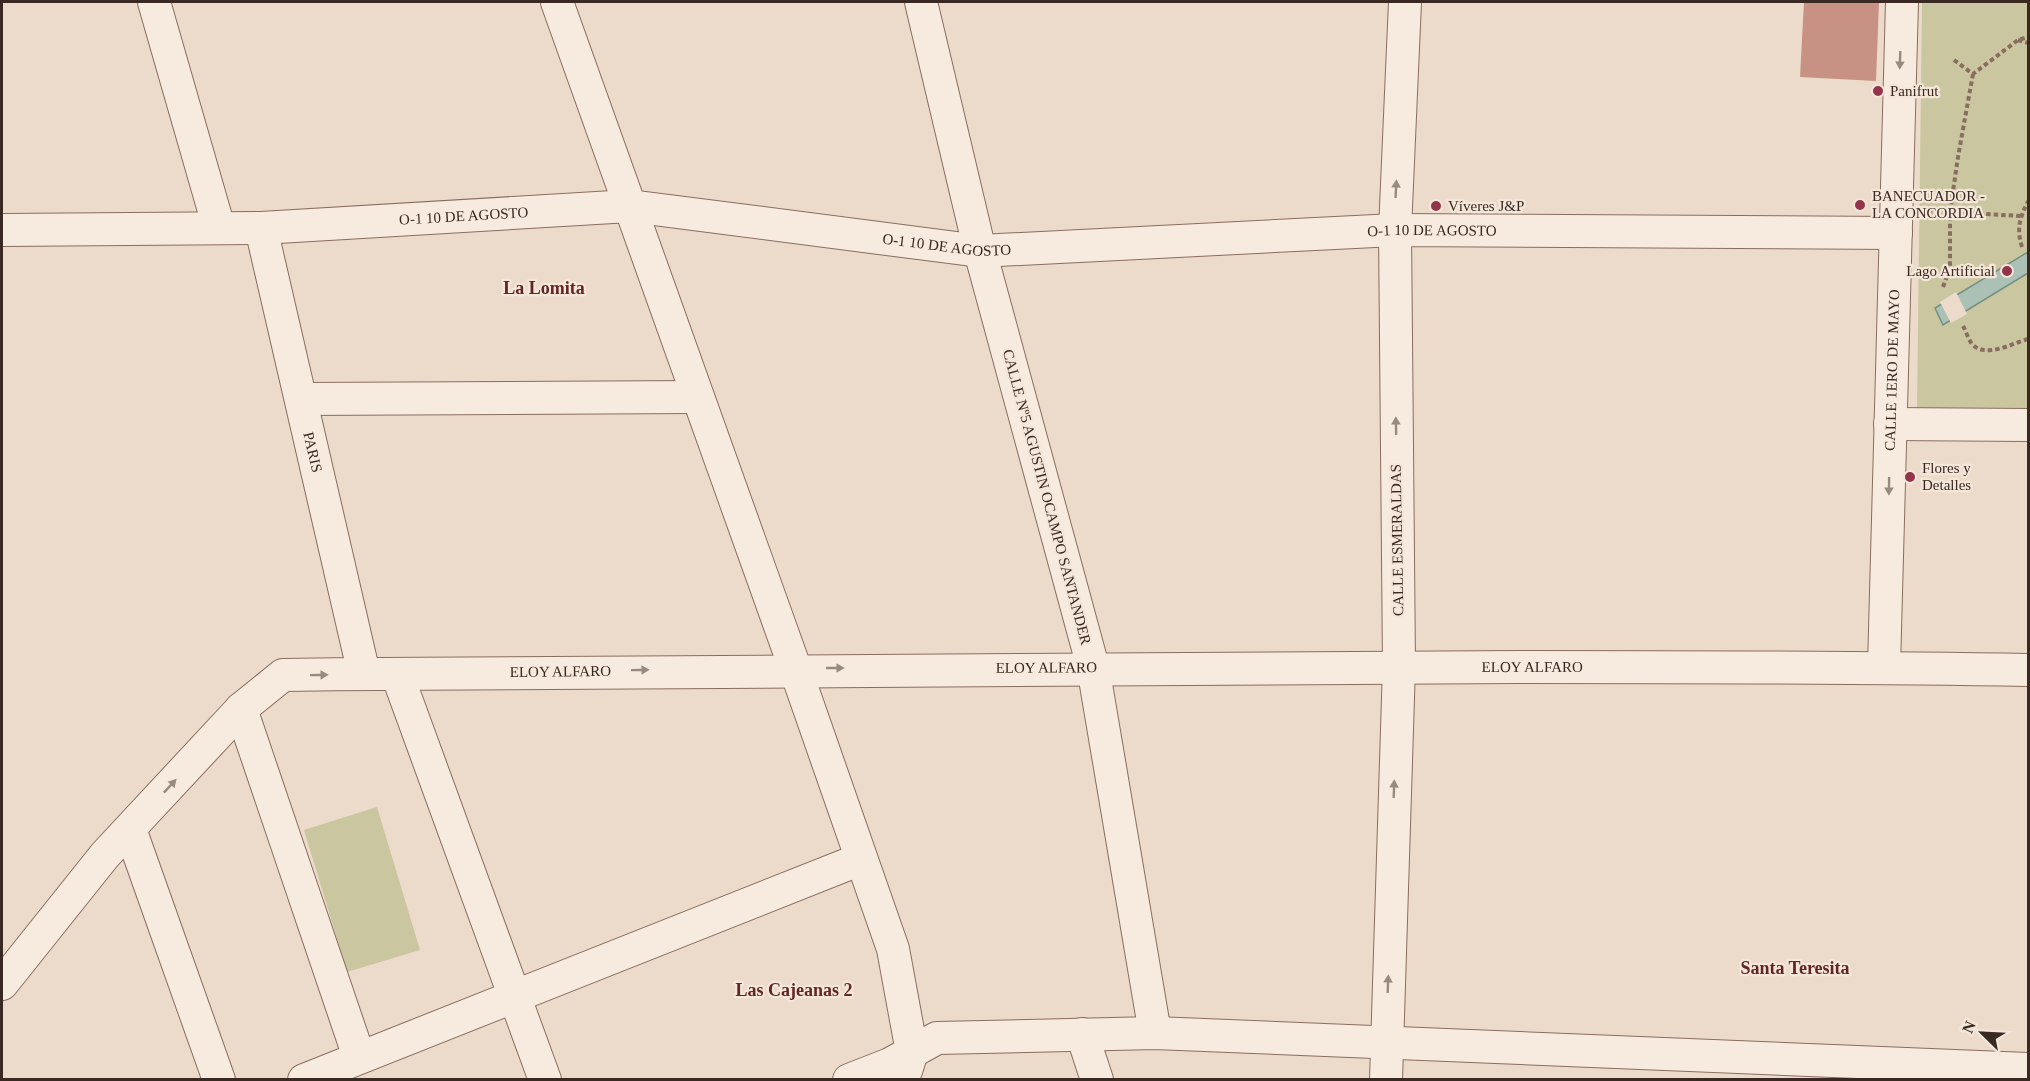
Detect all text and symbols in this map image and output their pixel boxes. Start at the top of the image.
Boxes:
one-way arrow [1895,50,1905,69]
place label: Panifrut [1890,83,1939,99]
marker: Panifrut [1871,84,1885,98]
one-way arrow [1392,180,1401,199]
place label: BANECUADOR - LA CONCORDIA [1872,188,1985,221]
place label: Víveres J&P [1448,198,1524,214]
marker: BANECUADOR - LA CONCORDIA [1853,198,1867,212]
marker: Víveres J&P [1429,199,1443,213]
street label: O-1 10 DE AGOSTO [399,204,529,228]
street label: O-1 10 DE AGOSTO [1367,222,1497,239]
street label: O-1 10 DE AGOSTO [882,231,1012,259]
place label: Lago Artificial [1906,263,1995,279]
marker: Lago Artificial [2000,264,2014,278]
district label: La Lomita [503,278,585,298]
street label: CALLE 1ERO DE MAYO [1882,289,1902,451]
street label: CALLE Nº5 AGUSTIN OCAMPO SANTANDER [1000,348,1094,646]
one-way arrow [1392,417,1401,436]
street label: PARIS [300,430,325,474]
place label: Flores y Detalles [1922,460,1971,493]
street label: CALLE ESMERALDAS [1388,464,1406,616]
marker: Flores y Detalles [1903,470,1917,484]
one-way arrow [1884,476,1894,495]
street label: ELOY ALFARO [996,659,1097,676]
street label: ELOY ALFARO [1482,659,1583,675]
street label: ELOY ALFARO [510,663,611,680]
one-way arrow [825,663,844,673]
one-way arrow [631,665,650,675]
one-way arrow [310,670,329,680]
one-way arrow [162,779,176,793]
one-way arrow [1390,780,1399,799]
district label: Santa Teresita [1740,958,1850,978]
one-way arrow [1383,975,1392,994]
district label: Las Cajeanas 2 [735,980,853,1000]
north arrow [1952,1003,2012,1063]
text: N [1959,1018,1979,1036]

